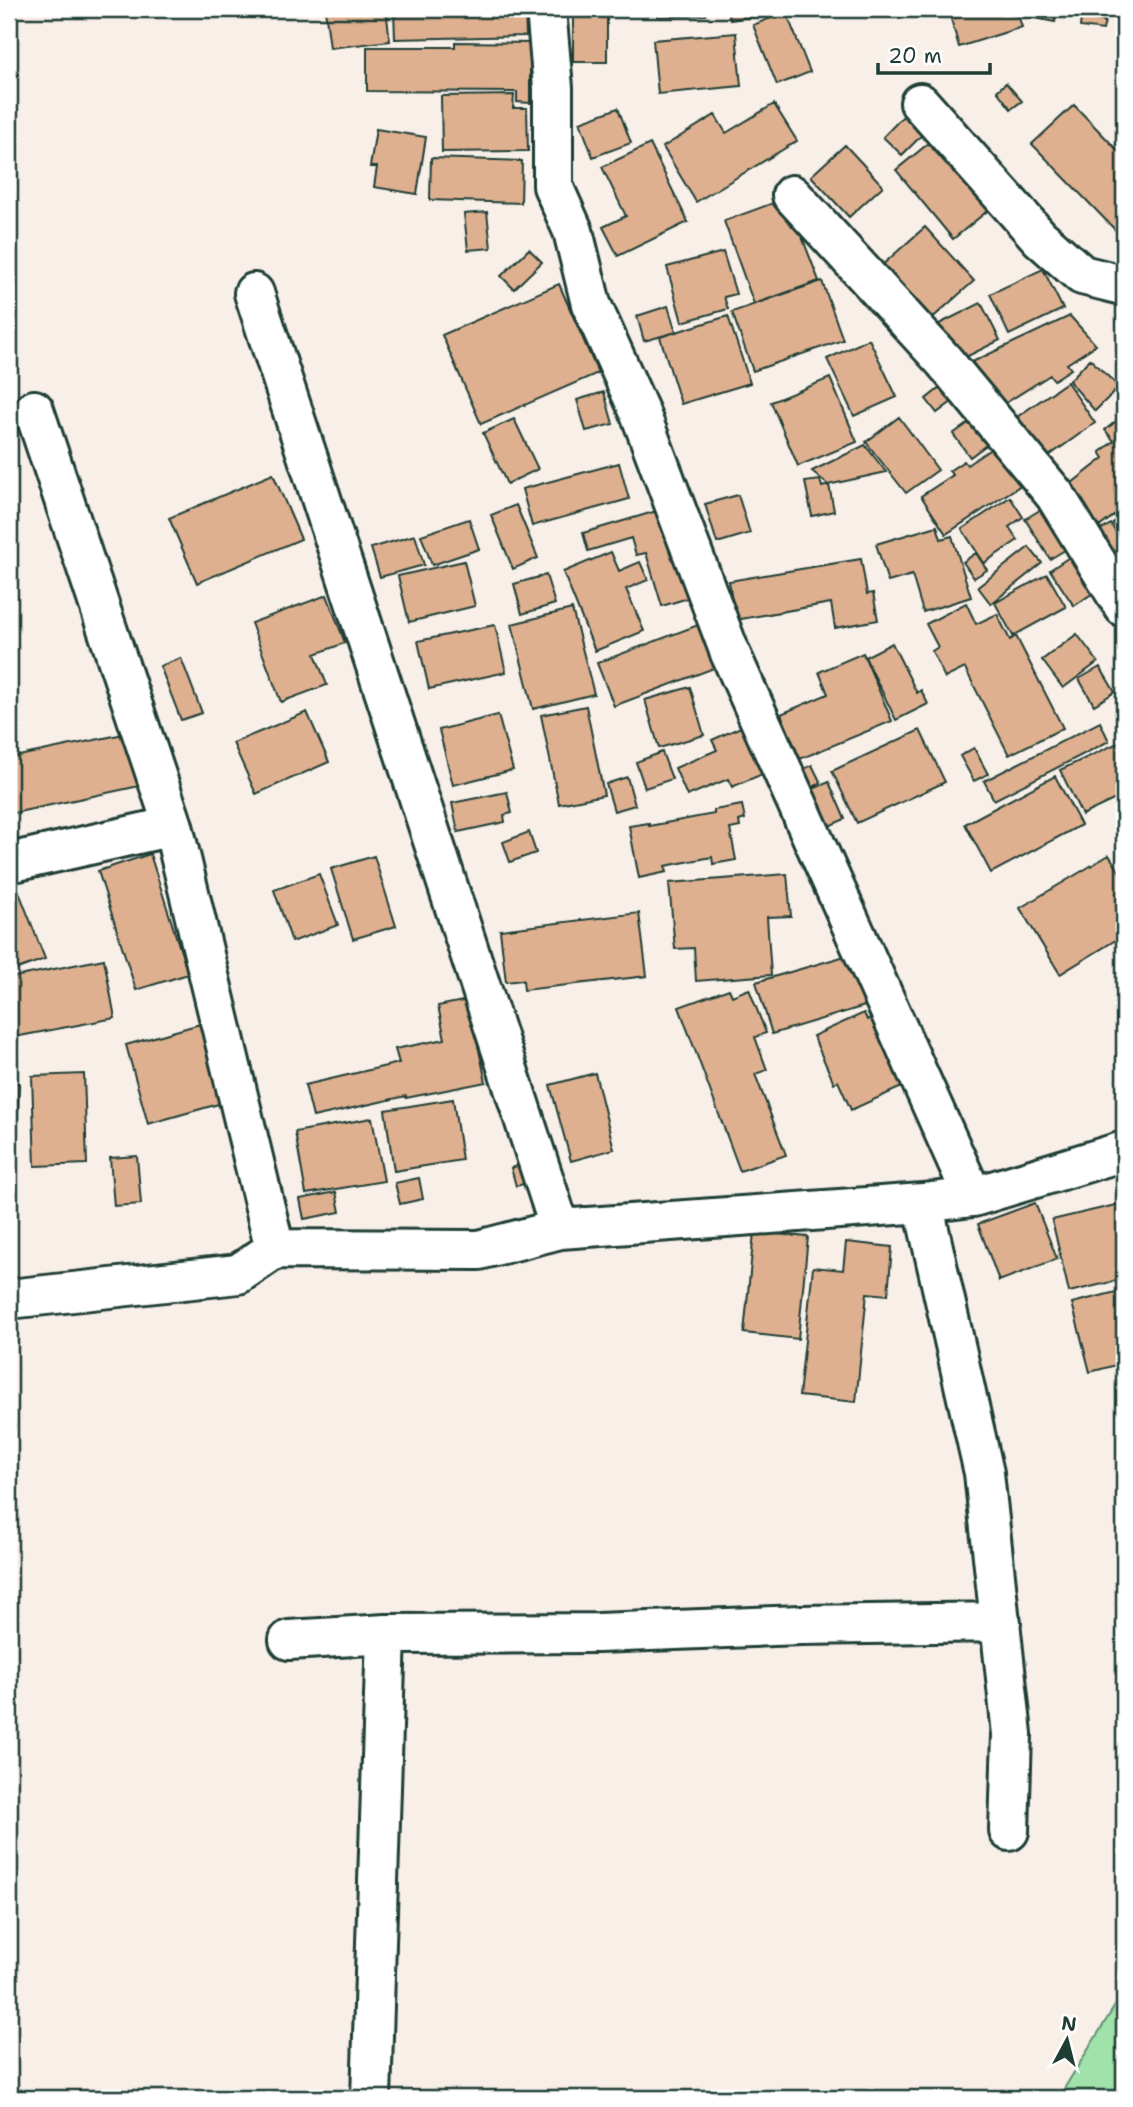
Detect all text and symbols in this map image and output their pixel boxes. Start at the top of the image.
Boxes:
scale bar [878,32,990,76]
text: 20 m [888,42,942,70]
north arrow [1032,2006,1102,2076]
text: N [1060,2010,1078,2037]

